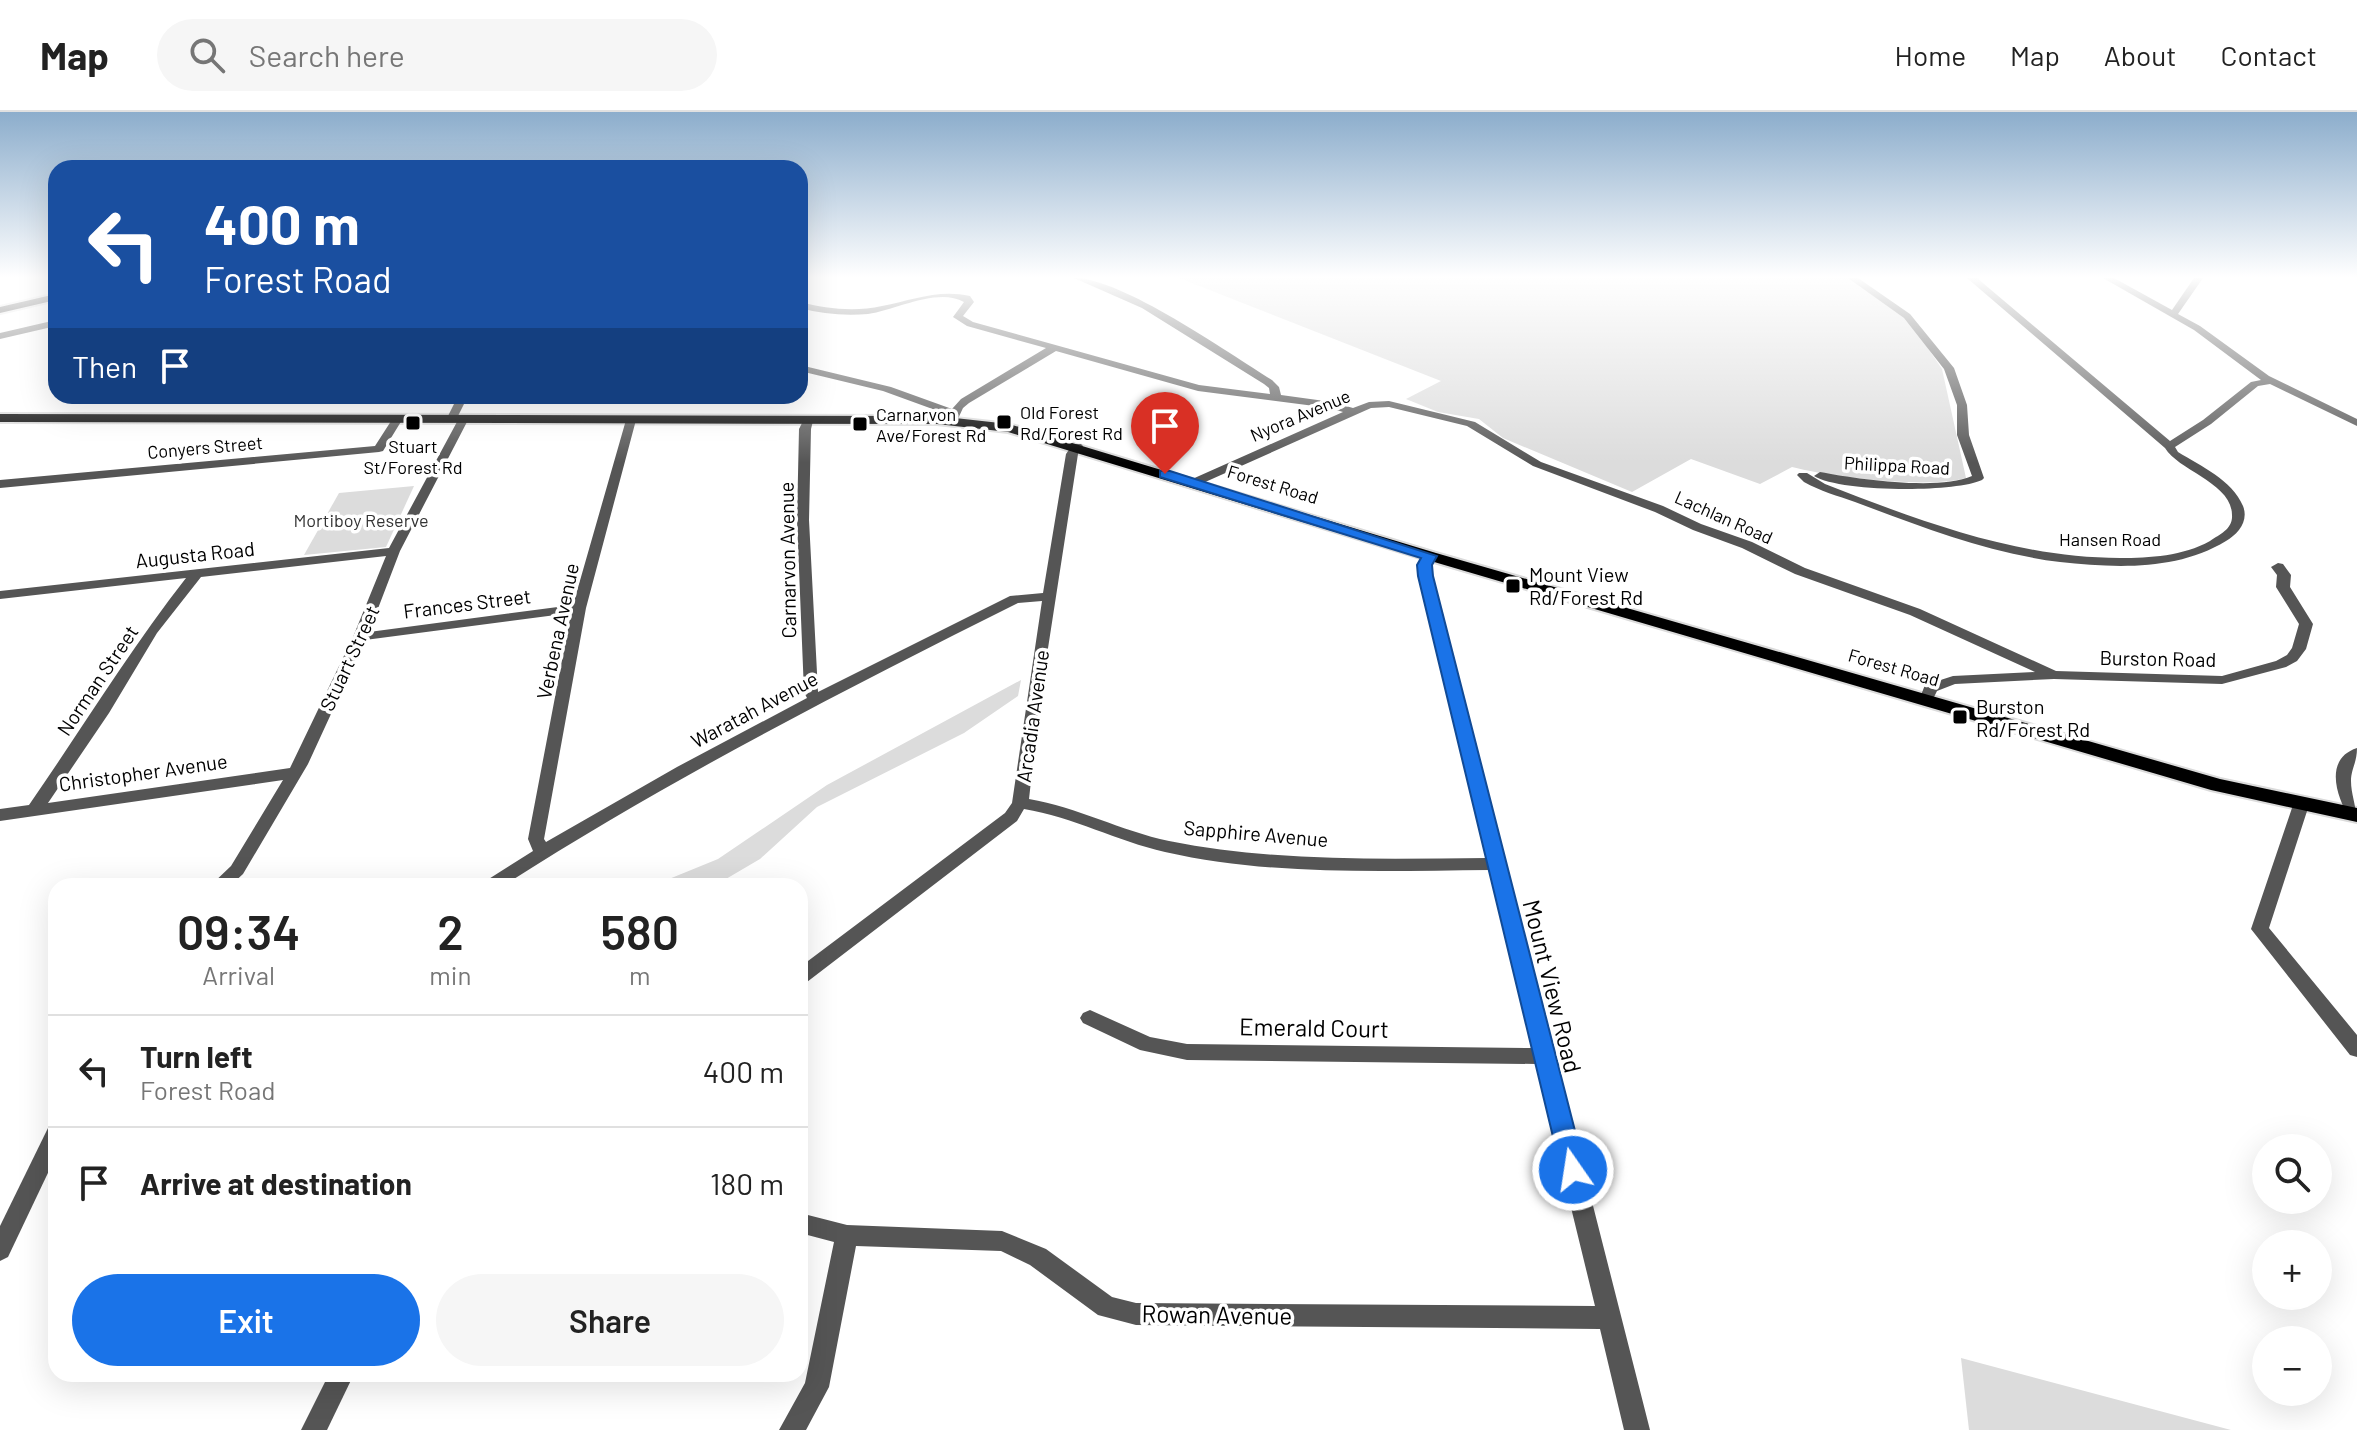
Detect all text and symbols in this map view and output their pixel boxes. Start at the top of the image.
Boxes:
search box [157,19,717,91]
text: Map [40,32,109,78]
icon: search [185,33,229,77]
text: Search here [249,37,405,73]
text: Home [1895,38,1966,72]
text: Map [2010,38,2060,72]
text: About [2104,38,2176,72]
text: Contact [2220,38,2317,72]
text: 400 m [204,189,360,256]
icon: left [72,192,176,296]
text: Forest Road [204,257,392,300]
icon: arrive [153,344,197,388]
text: Then [72,348,137,384]
street label: Nyora Avenue [1247,384,1353,446]
pin [1131,392,1199,474]
place label: Old Forest Rd/Forest Rd [1020,401,1123,444]
place label: Carnarvon Ave/Forest Rd [876,403,986,446]
icon: arrive [1143,404,1187,448]
marker: Old Forest Rd/Forest Rd [995,413,1013,431]
marker: Stuart St/Forest Rd [404,414,422,432]
marker: Carnarvon Ave/Forest Rd [851,415,869,433]
street label: Conyers Street [146,431,264,463]
place label: Stuart St/Forest Rd [363,435,463,478]
street label: Philippa Road [1843,451,1951,479]
street label: Forest Road [1225,460,1321,508]
street label: Carnarvon Avenue [774,481,800,639]
street label: Lachlan Road [1672,486,1776,548]
park label: Mortiboy Reserve [293,509,429,531]
street label: Hansen Road [2059,528,2161,550]
street label: Augusta Road [134,536,256,572]
street label: Verbena Avenue [531,561,583,701]
place label: Mount View Rd/Forest Rd [1529,562,1643,609]
marker: Mount View Rd/Forest Rd [1504,577,1522,595]
street label: Frances Street [402,583,532,623]
street label: Stuart Street [314,602,384,714]
street label: Norman Street [51,620,143,740]
street label: Forest Road [1846,643,1942,691]
street label: Burston Road [2099,645,2217,671]
street label: Arcadia Avenue [1011,648,1053,784]
street label: Waratah Avenue [687,666,821,752]
place label: Burston Rd/Forest Rd [1976,694,2090,741]
marker: Burston Rd/Forest Rd [1951,708,1969,726]
street label: Christopher Avenue [57,748,229,796]
street label: Sapphire Avenue [1183,815,1329,851]
street label: Mount View Road [1517,896,1589,1076]
text: 09:34 [177,902,300,960]
text: 2 [437,902,464,960]
text: 580 [601,902,679,960]
text: Arrival [202,959,275,990]
text: min [429,959,472,990]
text: m [629,959,651,990]
street label: Emerald Court [1239,1011,1389,1043]
text: Turn left [140,1038,253,1074]
icon: left [72,1049,116,1093]
text: 400 m [703,1053,784,1089]
text: Forest Road [140,1074,276,1105]
position arrow [1531,1128,1615,1212]
map controls [2252,1134,2332,1406]
button: search [2252,1134,2332,1214]
icon: arrive [72,1161,116,1205]
text: Arrive at destination [140,1165,412,1201]
text: 180 m [710,1165,784,1201]
button: + [2252,1230,2332,1310]
button: Exit [72,1274,420,1366]
button: Share [436,1274,784,1366]
street label: Rowan Avenue [1141,1298,1293,1330]
button: − [2252,1326,2332,1406]

